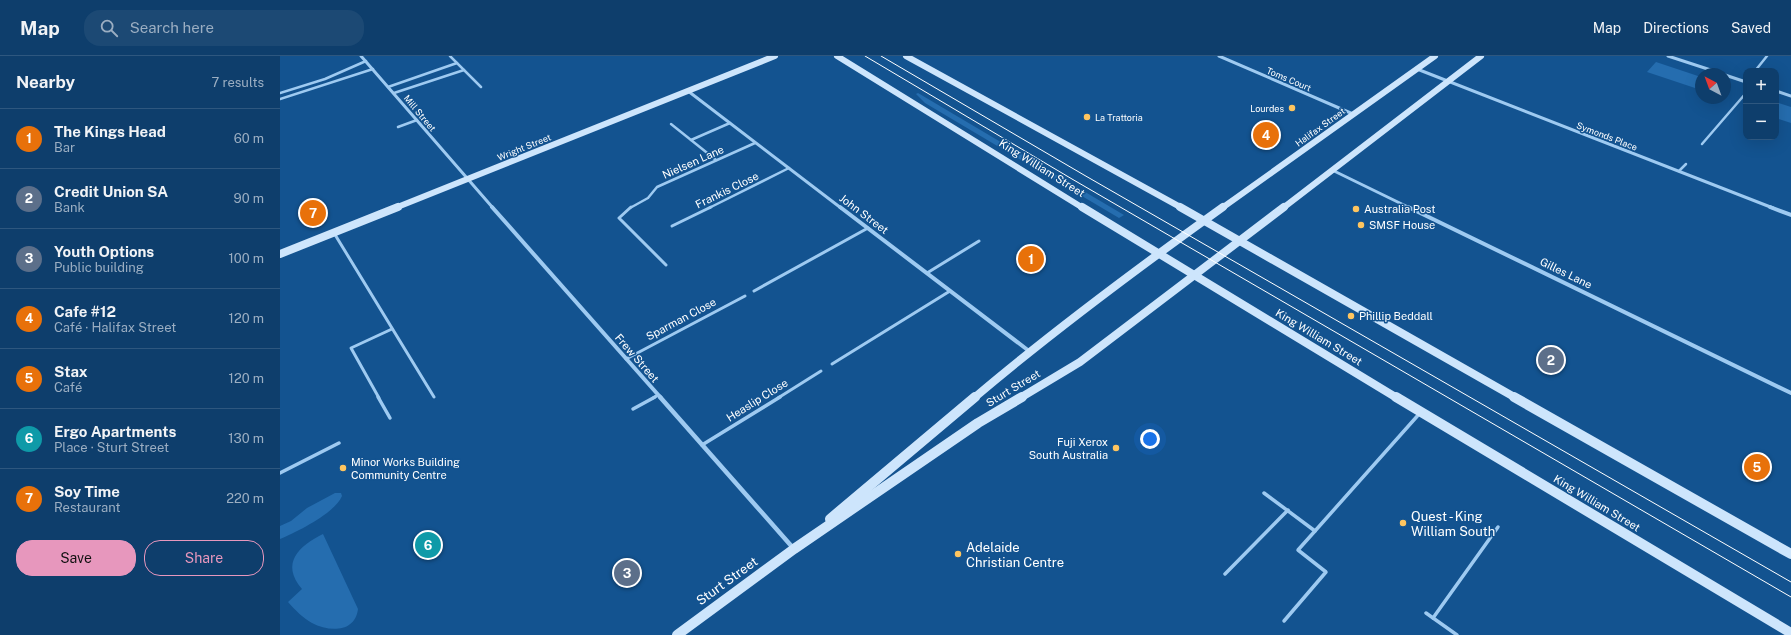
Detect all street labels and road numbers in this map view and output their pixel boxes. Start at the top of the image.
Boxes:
street label: Toms Court [1265,65,1314,94]
street label: Mill Street [402,93,439,134]
street label: Halifax Street [1293,105,1347,149]
street label: Symonds Place [1575,119,1639,153]
street label: Wright Street [496,131,553,163]
street label: King William Street [997,137,1087,199]
street label: Nielsen Lane [660,143,726,181]
street label: Frankis Close [693,170,761,210]
street label: John Street [837,192,891,236]
street label: Gilles Lane [1538,255,1594,291]
street label: Sparman Close [644,296,718,342]
street label: King William Street [1274,306,1364,368]
street label: Frew Street [613,331,661,385]
street label: Sturt Street [984,367,1042,409]
street label: Heaslip Close [724,376,790,424]
street label: King William Street [1552,472,1642,534]
street label: Sturt Street [693,554,761,608]

